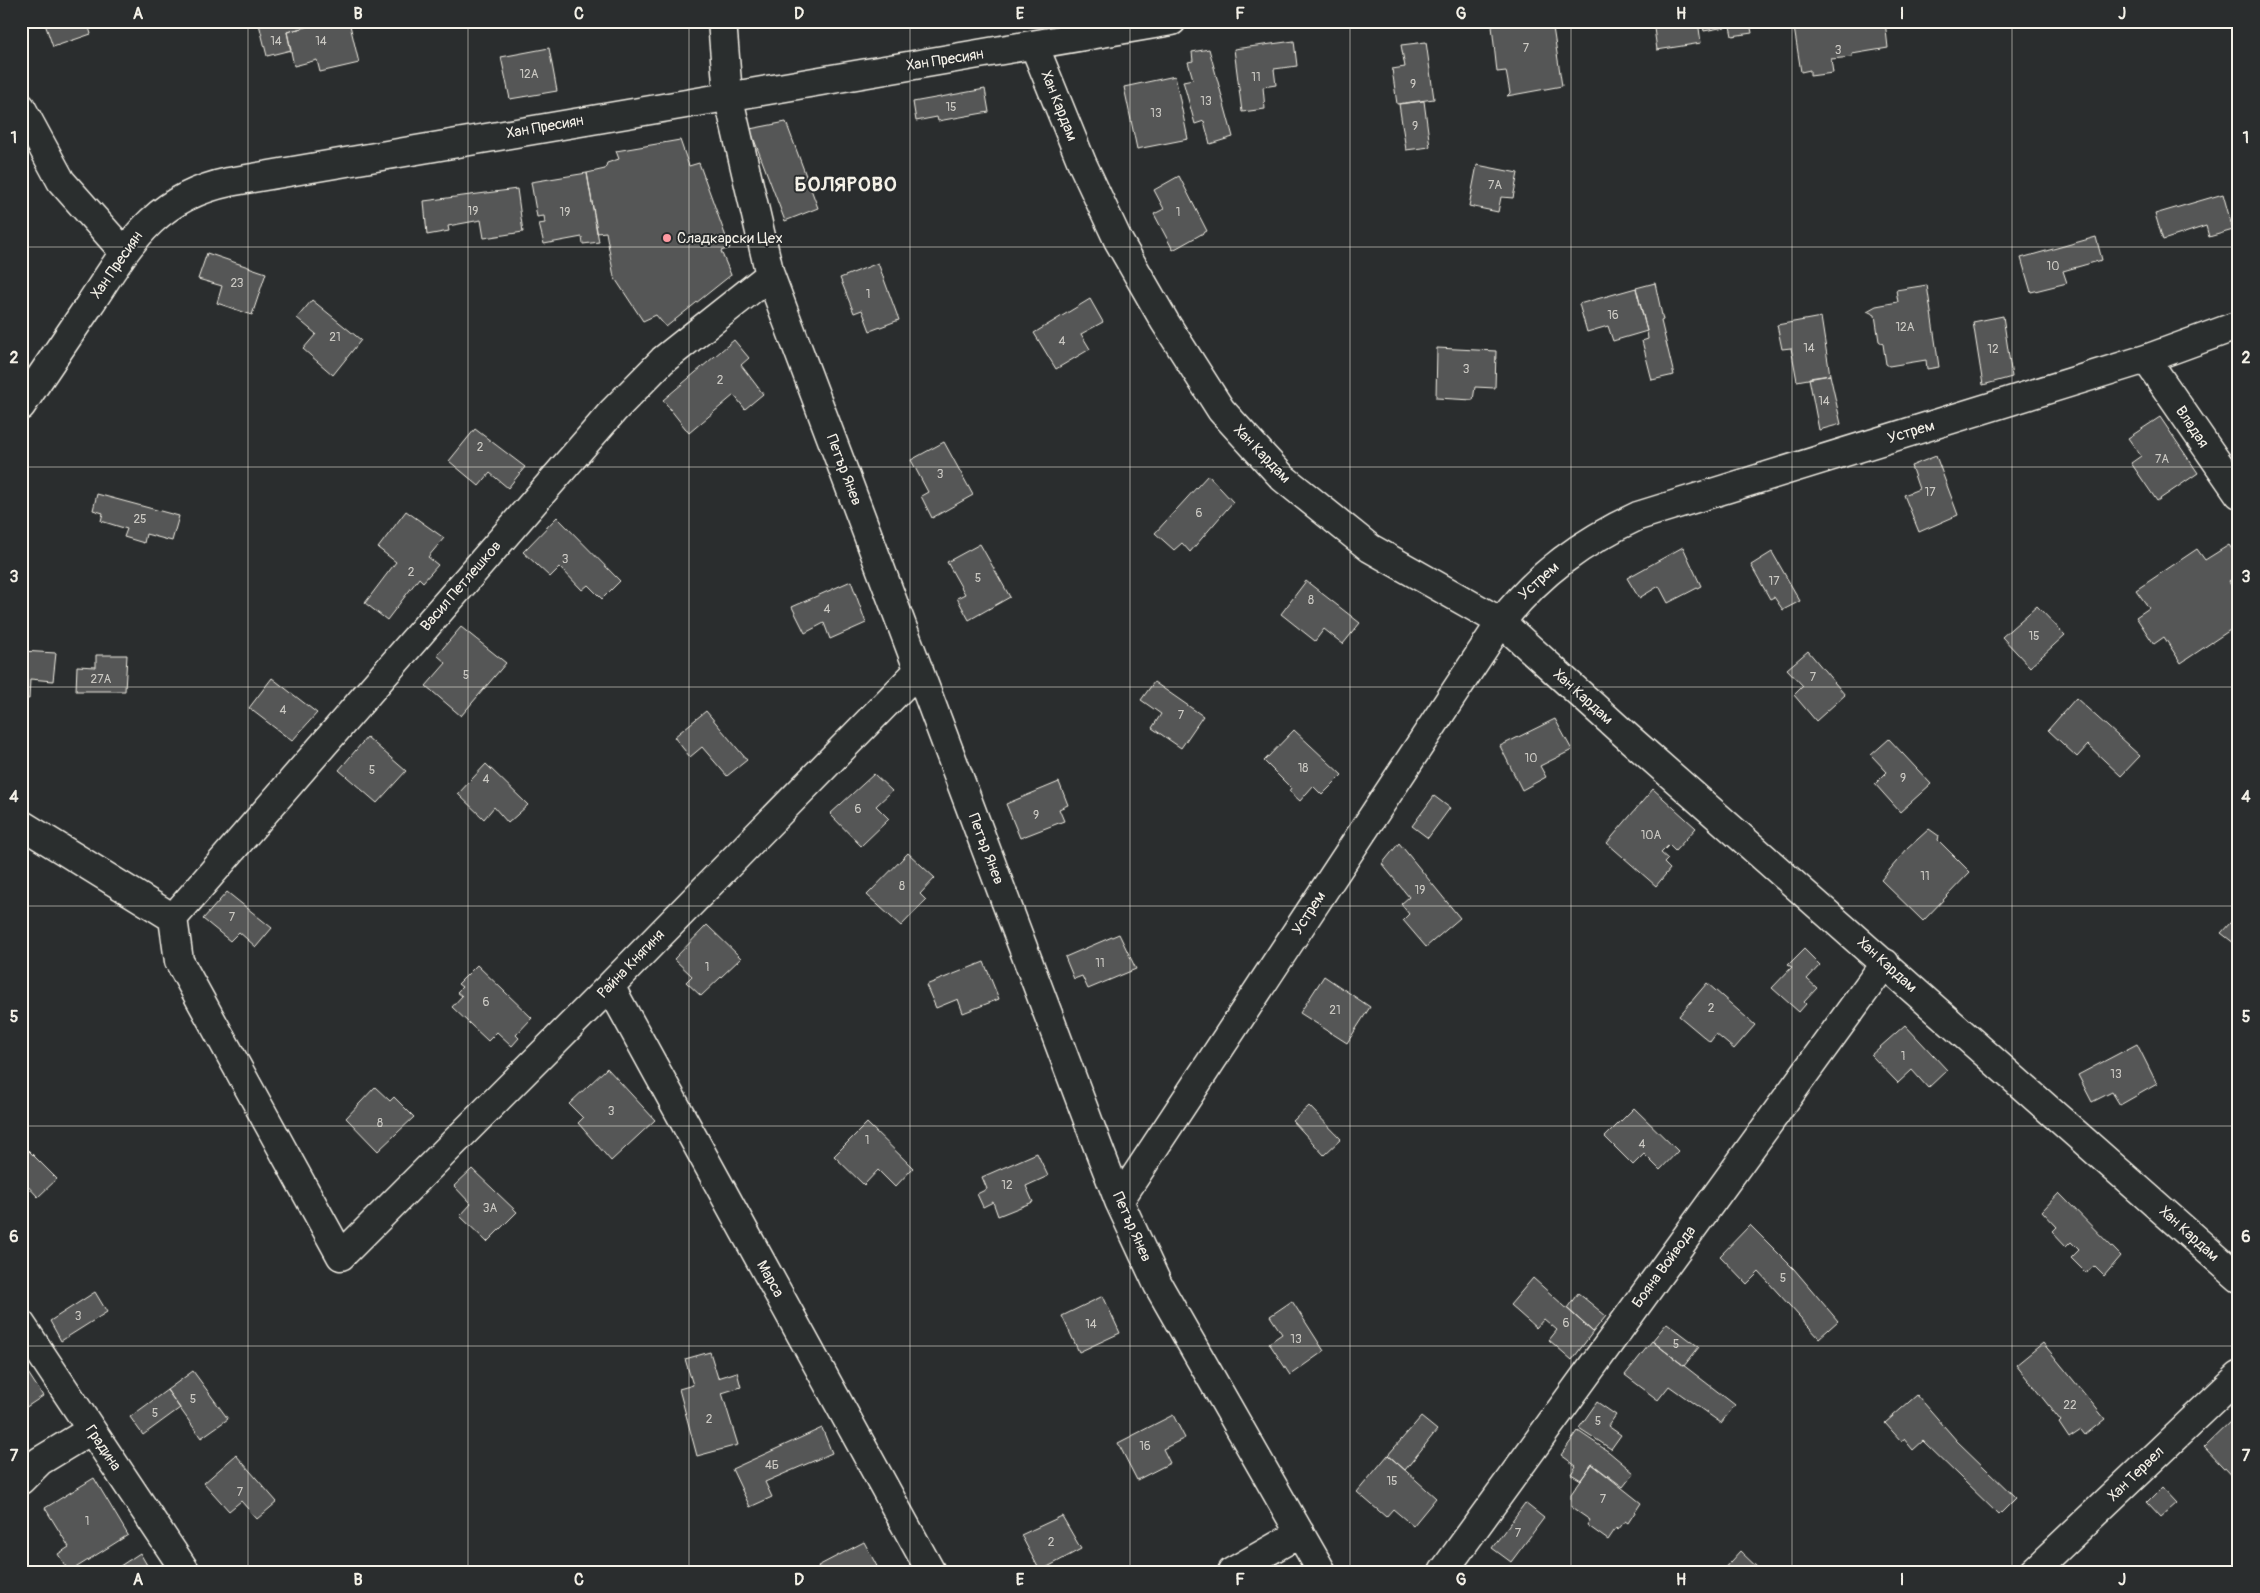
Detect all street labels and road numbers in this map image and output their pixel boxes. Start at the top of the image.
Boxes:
street label: Хан Пресиян [905,45,985,75]
street label: Хан Кардам [1036,68,1082,144]
street label: Хан Пресиян [505,111,585,143]
street label: Хан Пресиян [87,228,147,302]
street label: Владая [2171,402,2213,452]
street label: Устрем [1885,416,1937,448]
street label: Хан Кардам [1229,421,1295,487]
street label: Петър Янев [822,432,866,508]
street label: Васил Петлешков [416,537,506,635]
street label: Устрем [1515,558,1563,604]
street label: Хан Кардам [1549,665,1617,729]
street label: Петър Янев [964,811,1008,887]
street label: Устрем [1288,888,1330,938]
street label: Райна Княгиня [593,925,669,1003]
street label: Хан Кардам [1853,933,1921,997]
street label: Петър Янев [1108,1189,1156,1265]
street label: Хан Кардам [2155,1202,2223,1266]
street label: Бояна Войвода [1628,1222,1700,1312]
street label: Марса [752,1257,788,1301]
street label: Градина [81,1421,125,1475]
street label: Хан Тервел [2104,1442,2168,1506]

